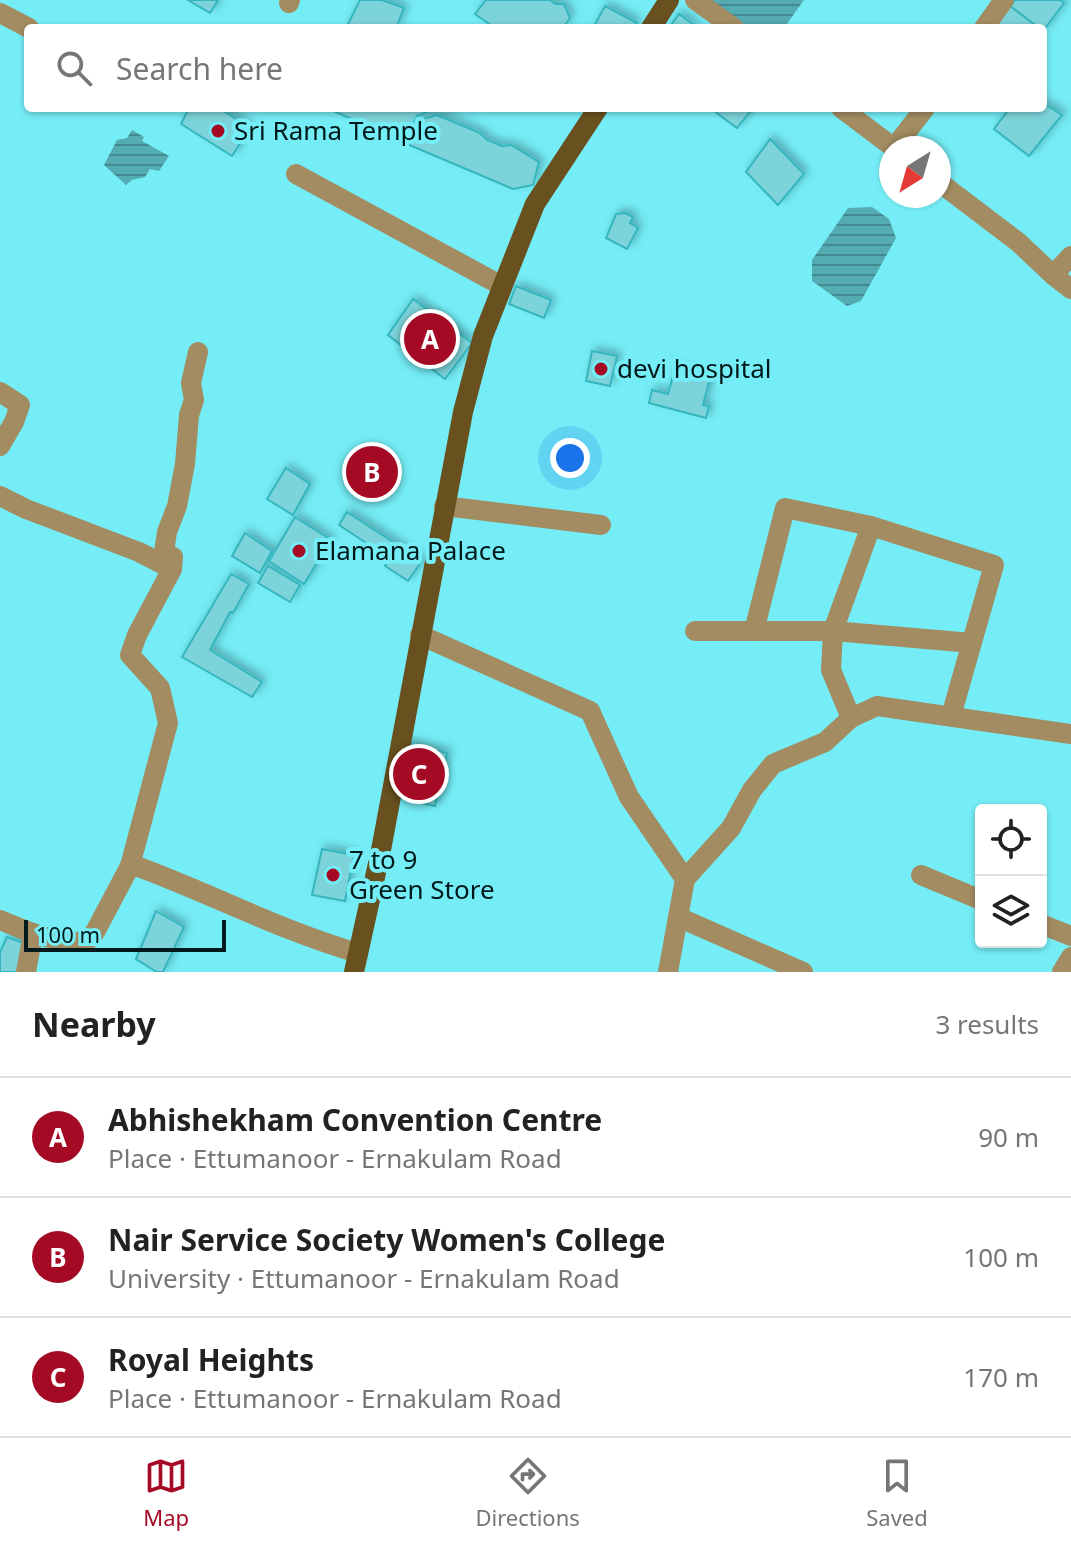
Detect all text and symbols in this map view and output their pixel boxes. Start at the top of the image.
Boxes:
search box [24,24,1047,112]
icon: search [52,46,96,90]
text: Search here [116,48,283,89]
place label: Sri Rama Temple [234,112,438,148]
marker: Sri Rama Temple [209,122,227,140]
north arrow [879,136,951,208]
pin: A [404,309,456,369]
place label: devi hospital [617,350,771,386]
marker: devi hospital [592,360,610,378]
your location [550,438,590,478]
pin: B [346,442,398,502]
place label: Elamana Palace [315,532,506,568]
marker: Elamana Palace [290,542,308,560]
pin: C [393,744,445,804]
map controls [975,804,1047,948]
button: locate [975,804,1047,876]
place label: 7 to 9 Green Store [349,841,495,907]
marker: 7 to 9 Green Store [324,866,342,884]
button: layers [975,876,1047,948]
scale bar [24,916,226,952]
text: 100 m [36,919,100,949]
text: Nearby [32,1001,156,1047]
text: 3 results [935,1006,1039,1042]
text: Abhishekham Convention Centre [108,1099,602,1140]
text: A [49,1119,67,1155]
text: 90 m [978,1119,1039,1155]
text: Place · Ettumanoor - Ernakulam Road [108,1140,562,1176]
text: Nair Service Society Women's College [108,1219,665,1260]
text: B [49,1239,67,1275]
text: 100 m [963,1239,1039,1275]
text: University · Ettumanoor - Ernakulam Road [108,1260,620,1296]
text: Royal Heights [108,1339,314,1380]
text: C [50,1359,66,1395]
text: 170 m [963,1359,1039,1395]
text: Place · Ettumanoor - Ernakulam Road [108,1380,562,1416]
tab: Map [143,1454,189,1532]
tab: Directions [475,1454,580,1532]
tab: Saved [866,1454,928,1532]

